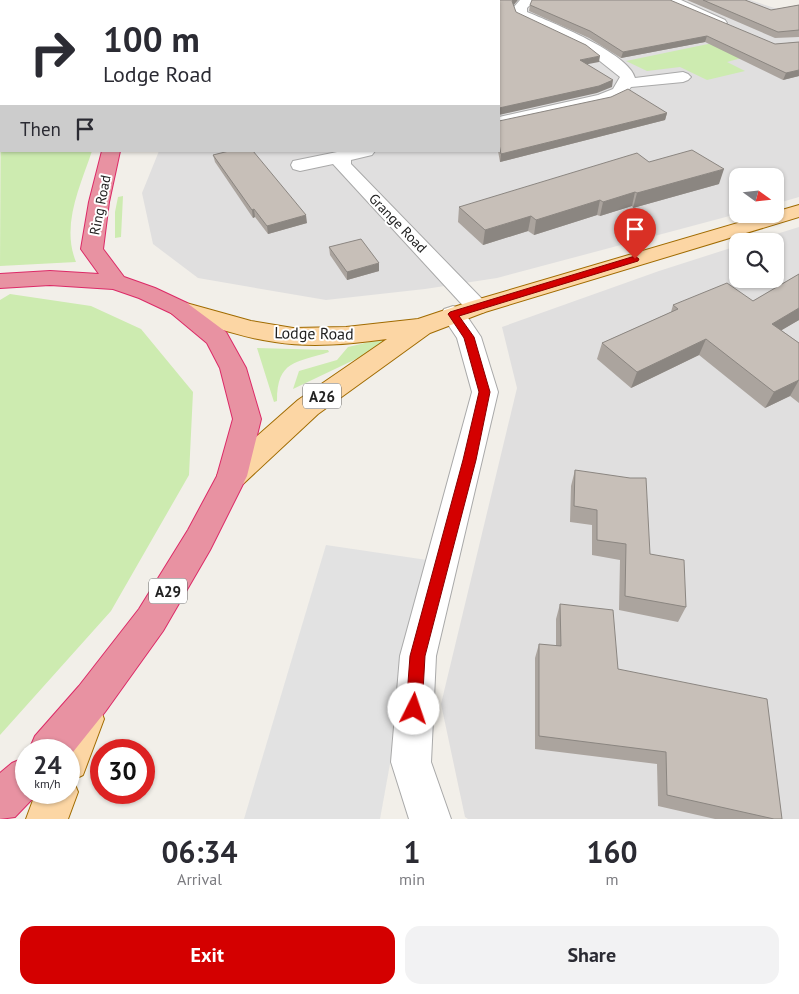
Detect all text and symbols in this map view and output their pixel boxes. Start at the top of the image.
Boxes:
text: 100 m [103,16,200,62]
icon: right [20,20,85,85]
text: Lodge Road [103,60,212,88]
icon: arrive [71,115,99,143]
text: Then [20,117,61,141]
north arrow [729,168,784,222]
map controls [729,168,784,288]
street label: Ring Road [85,174,115,236]
street label: Grange Road [365,189,431,257]
pin [614,208,656,259]
icon: arrive [621,215,649,243]
button: search [729,233,784,288]
street label: Lodge Road [274,322,354,344]
road number: A26 [303,384,341,408]
road number: A29 [149,578,187,604]
position arrow [387,682,439,734]
speed limit sign: 30 [90,739,155,804]
text: 24 [33,749,62,781]
text: km/h [34,776,61,791]
text: 06:34 [161,832,238,871]
text: 1 [404,832,421,871]
text: 160 [586,832,638,871]
text: Arrival [177,869,222,889]
text: min [399,869,425,889]
text: m [606,869,619,889]
button: Exit [20,926,395,984]
button: Share [405,926,779,984]

